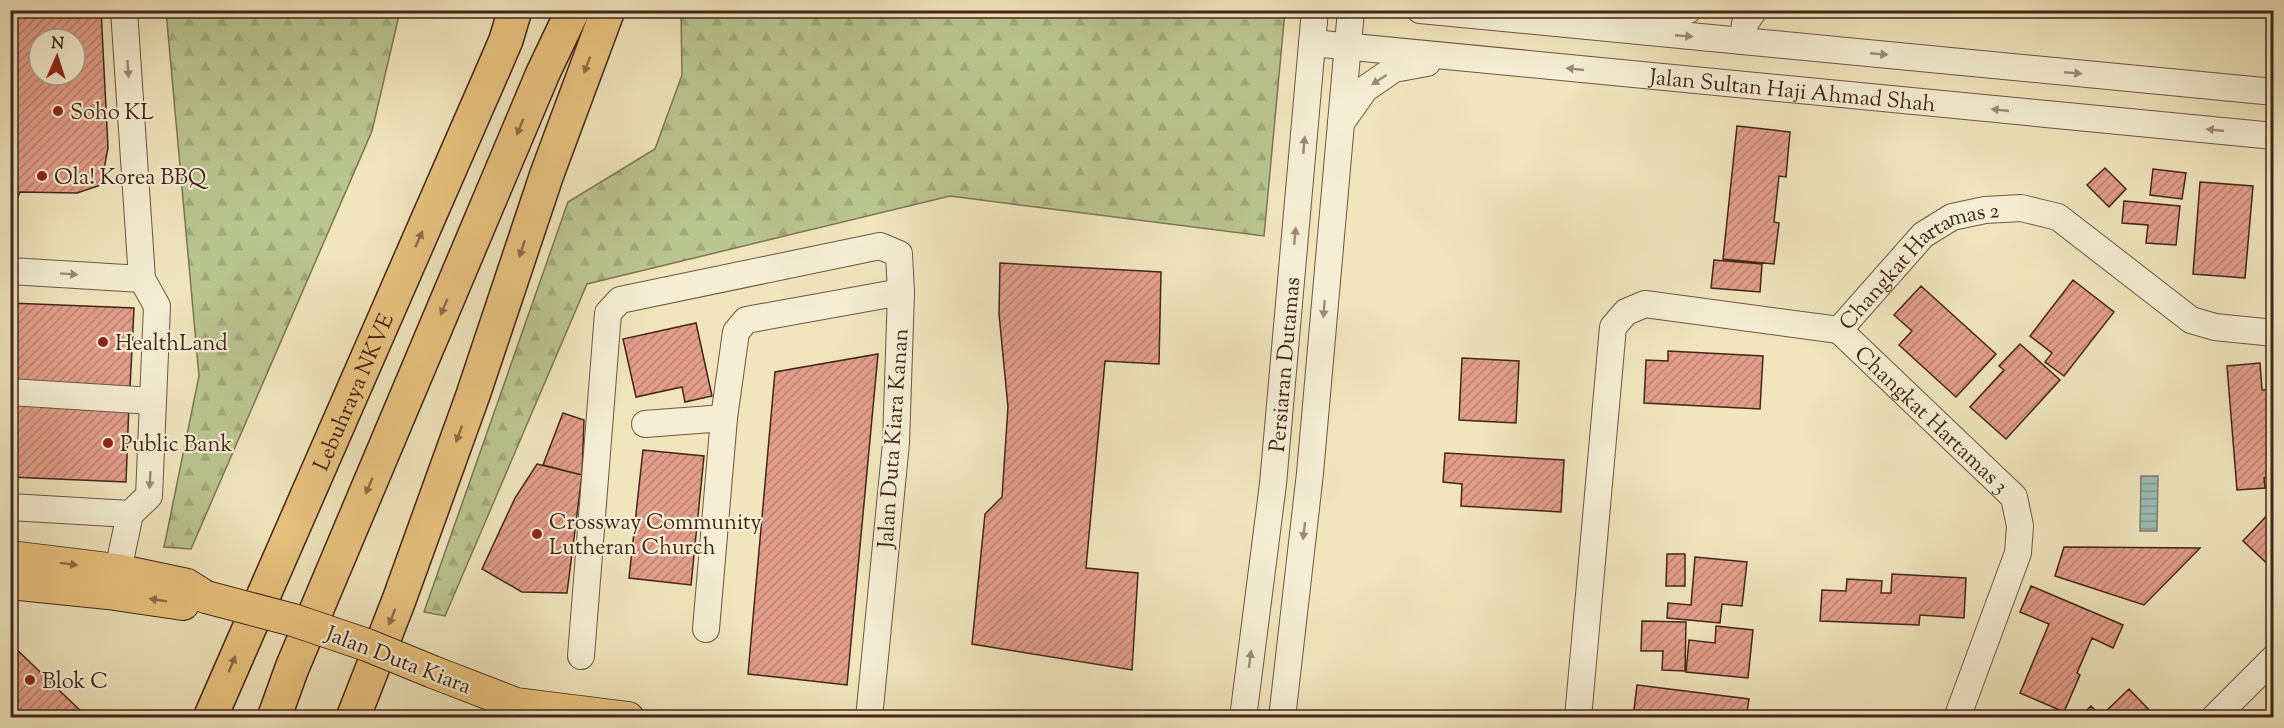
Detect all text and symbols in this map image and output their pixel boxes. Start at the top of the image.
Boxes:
north arrow [27,27,87,87]
one-way arrow [1675,31,1694,41]
text: N [51,33,65,56]
one-way arrow [1869,49,1888,59]
one-way arrow [582,56,592,74]
one-way arrow [123,59,132,78]
street label: Jalan Sultan Haji Ahmad Shah [1647,63,1937,122]
one-way arrow [1565,64,1584,74]
one-way arrow [2063,68,2082,78]
one-way arrow [1371,74,1387,86]
place label: Soho KL [70,98,154,130]
marker: Soho KL [51,104,65,118]
one-way arrow [1991,105,2010,115]
one-way arrow [515,118,524,136]
one-way arrow [2206,125,2225,135]
one-way arrow [1299,135,1308,154]
place label: Ola! Korea BBQ [54,163,209,195]
marker: Ola! Korea BBQ [35,169,49,183]
street label: Changkat Hartamas 2 [1833,196,2000,339]
one-way arrow [1290,226,1300,245]
one-way arrow [414,230,424,248]
one-way arrow [516,240,526,258]
one-way arrow [59,270,78,279]
street label: Persiaran Dutamas [1263,276,1310,454]
one-way arrow [440,298,449,315]
one-way arrow [1319,299,1329,318]
street label: Lebuhraya NKVE [307,309,404,477]
street label: Jalan Duta Kiara Kanan [871,327,919,550]
place label: HealthLand [115,329,228,361]
marker: HealthLand [96,335,110,349]
street label: Changkat Hartamas 3 [1846,340,2014,503]
one-way arrow [454,425,464,443]
place label: Public Bank [120,430,232,462]
marker: Public Bank [101,436,115,450]
one-way arrow [145,471,154,490]
one-way arrow [364,478,374,496]
place label: Crossway Community Lutheran Church [549,508,762,565]
one-way arrow [1299,522,1308,541]
marker: Crossway Community Lutheran Church [530,527,544,541]
one-way arrow [59,560,78,569]
one-way arrow [148,596,167,605]
one-way arrow [387,608,397,626]
street label: Jalan Duta Kiara [320,619,475,704]
one-way arrow [1245,650,1255,669]
one-way arrow [227,654,237,672]
place label: Blok C [42,667,108,699]
marker: Blok C [23,673,37,687]

